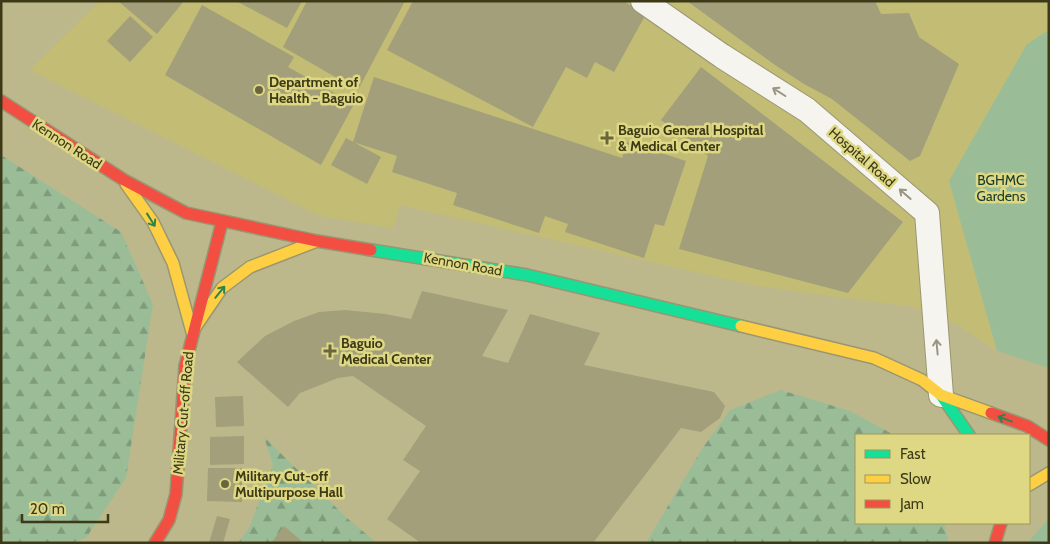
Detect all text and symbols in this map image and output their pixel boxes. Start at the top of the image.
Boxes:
place label: Department of Health - Baguio [269,73,363,107]
marker: Department of Health - Baguio [253,84,265,96]
one-way arrow [773,87,787,97]
street label: Kennon Road [29,115,105,173]
place label: Baguio General Hospital & Medical Center [618,121,764,155]
street label: Hospital Road [825,123,899,191]
marker: Baguio General Hospital & Medical Center [600,131,614,145]
park label: BGHMC Gardens [977,171,1026,205]
one-way arrow [899,189,912,200]
one-way arrow [147,213,157,227]
street label: Kennon Road [422,248,504,280]
one-way arrow [215,285,225,299]
place label: Baguio Medical Center [341,334,431,368]
one-way arrow [933,339,942,355]
marker: Baguio Medical Center [323,344,337,358]
street label: Military Cut-off Road [169,351,197,475]
one-way arrow [998,414,1013,423]
legend [855,434,1030,524]
text: Fast [900,445,925,463]
place label: Military Cut-off Multipurpose Hall [235,467,343,501]
text: Slow [900,470,931,488]
marker: Military Cut-off Multipurpose Hall [219,478,231,490]
scale bar [22,492,109,524]
text: Jam [899,495,924,513]
text: 20 m [30,500,65,518]

